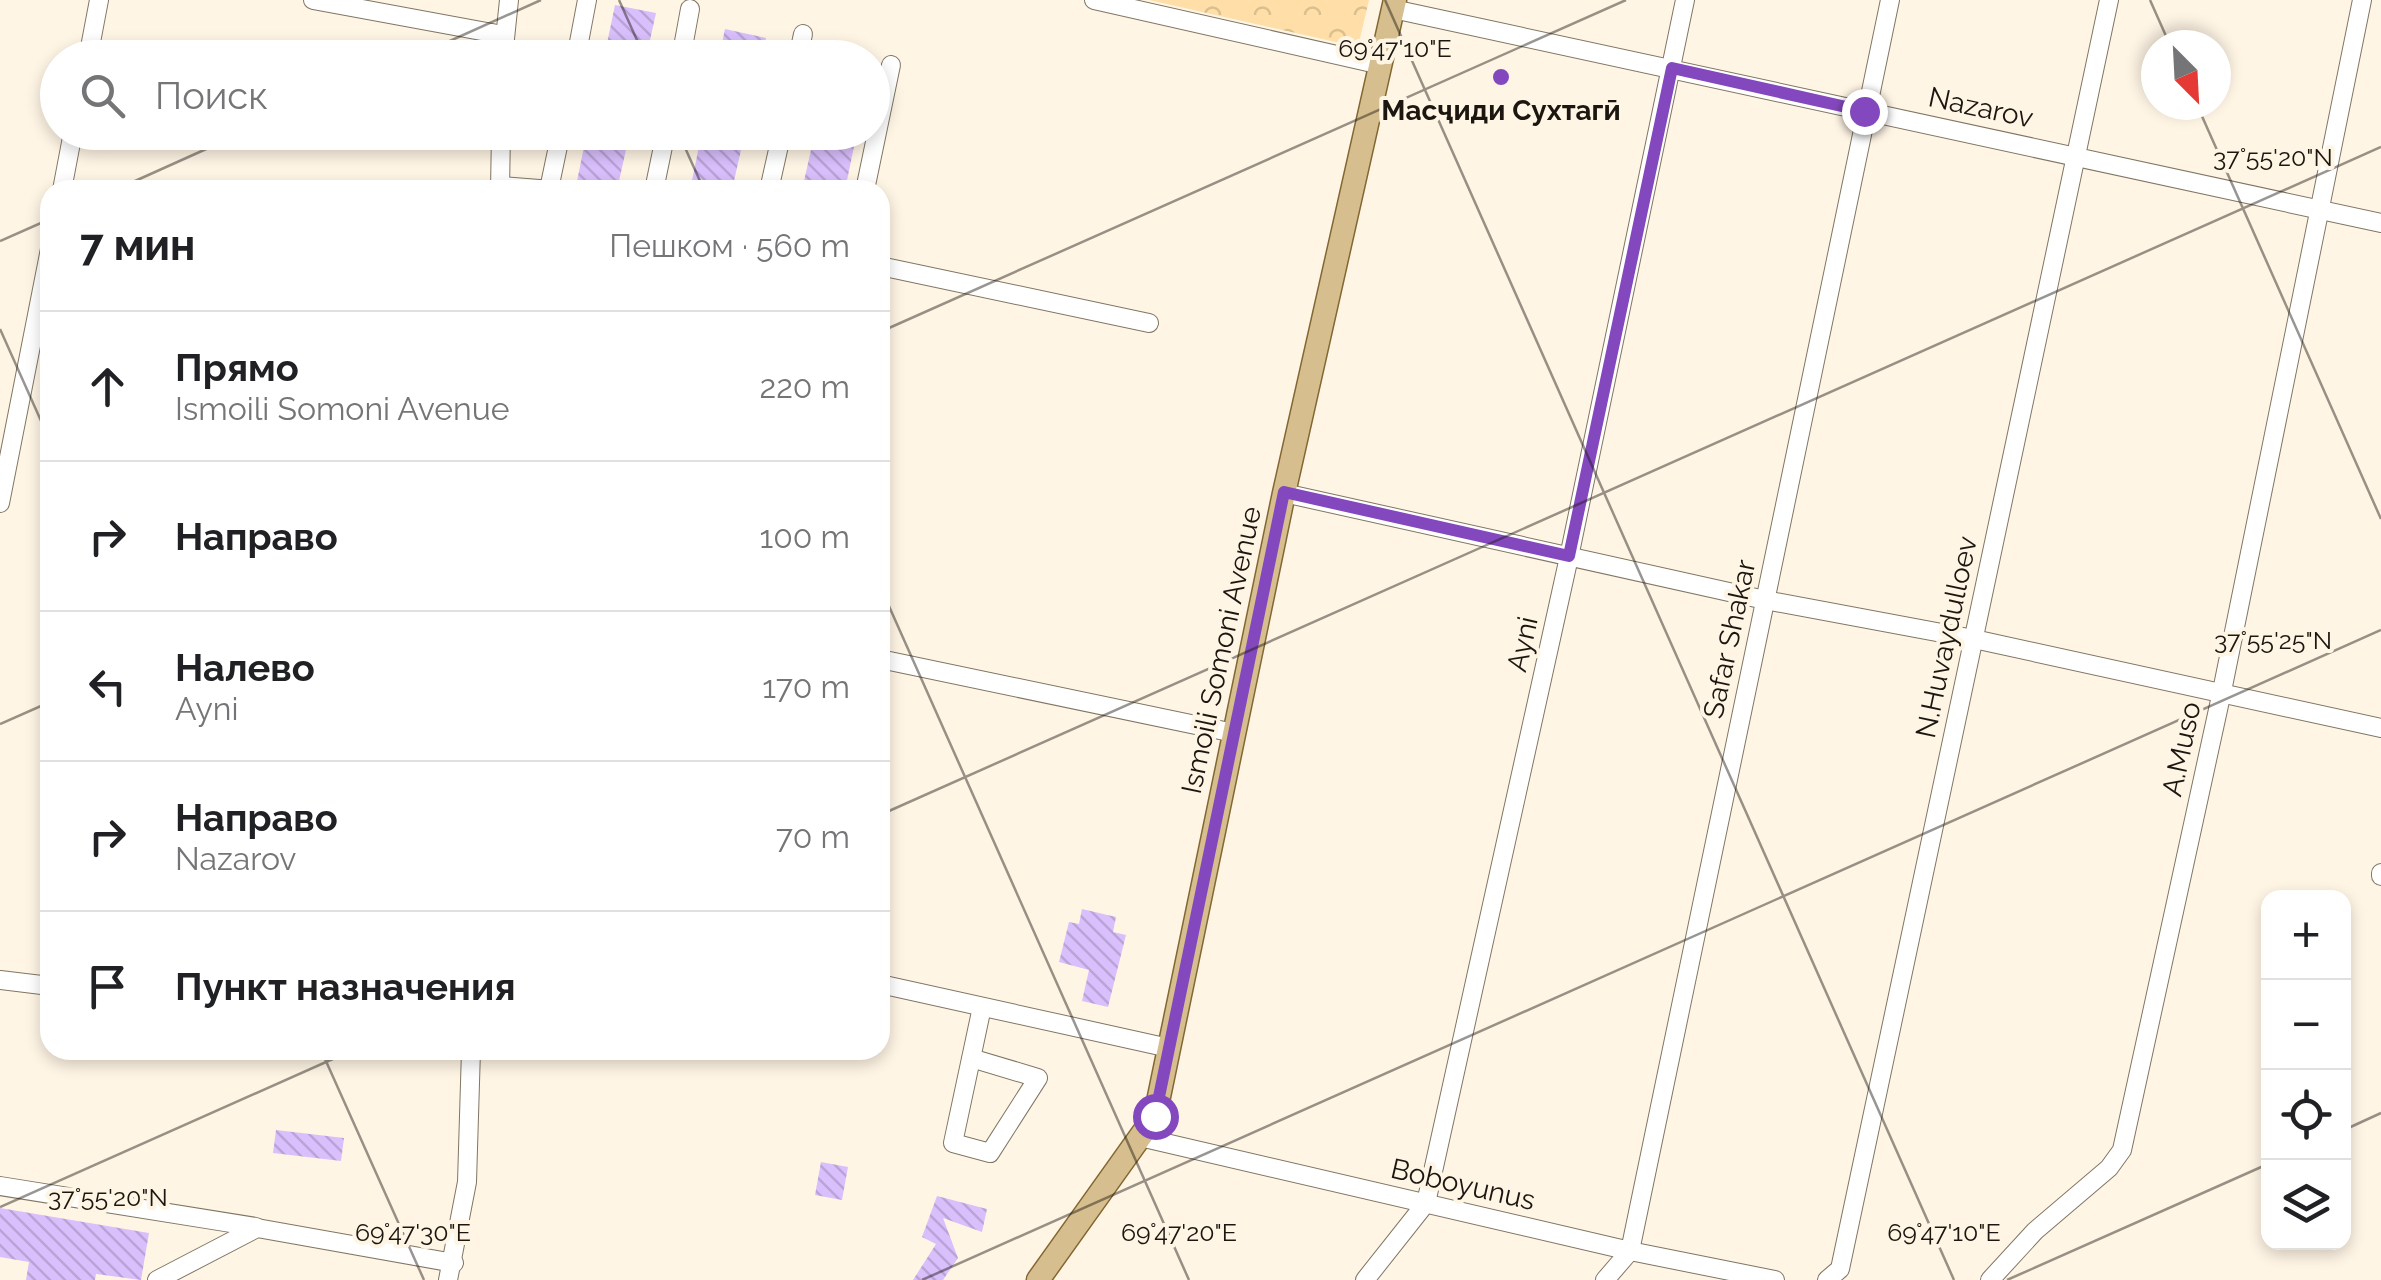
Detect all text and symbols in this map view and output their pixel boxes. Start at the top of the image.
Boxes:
north arrow [2141,30,2231,120]
text: 69°47'10"E [1338,33,1452,63]
search box [40,40,890,150]
marker: Масҷиди Сухтагӣ [1490,66,1512,88]
icon: search [75,68,130,123]
text: Поиск [155,73,268,118]
street label: Nazarov [1926,80,2036,135]
route end [1842,89,1888,135]
place label: Масҷиди Сухтагӣ [1381,94,1621,127]
text: 37°55'20"N [2213,142,2333,172]
text: 7 мин [80,221,195,270]
text: Пешком · 560 m [609,227,850,264]
text: Прямо [175,345,299,390]
icon: ahead [80,359,135,414]
text: 220 m [760,368,850,405]
text: Ismoili Somoni Avenue [175,390,510,427]
street label: Ismoili Somoni Avenue [1175,504,1268,797]
icon: right [80,509,135,564]
text: Направо [175,514,338,559]
text: 100 m [760,518,850,555]
street label: N.Huvaydulloev [1909,533,1984,741]
street label: Safar Shakar [1697,557,1762,721]
street label: Ayni [1500,613,1545,675]
text: 37°55'25"N [2214,625,2332,655]
text: Налево [175,645,315,690]
icon: left [80,659,135,714]
text: 170 m [762,668,850,705]
text: Ayni [175,690,239,727]
street label: A.Muso [2155,699,2208,799]
text: Направо [175,795,338,840]
icon: right [80,809,135,864]
text: 70 m [776,818,850,855]
text: Nazarov [175,840,296,877]
map controls [2261,890,2351,1250]
button: + [2261,890,2351,980]
icon: arrive [80,959,135,1014]
text: Пункт назначения [175,964,516,1009]
button: − [2261,980,2351,1070]
button: locate [2261,1070,2351,1160]
route start [1133,1094,1179,1140]
street label: Boboyunus [1388,1152,1538,1217]
button: layers [2261,1160,2351,1250]
text: 37°55'20"N [48,1182,168,1212]
text: 69°47'30"E [355,1217,471,1247]
text: 69°47'20"E [1121,1217,1237,1247]
text: 69°47'10"E [1887,1217,2001,1247]

